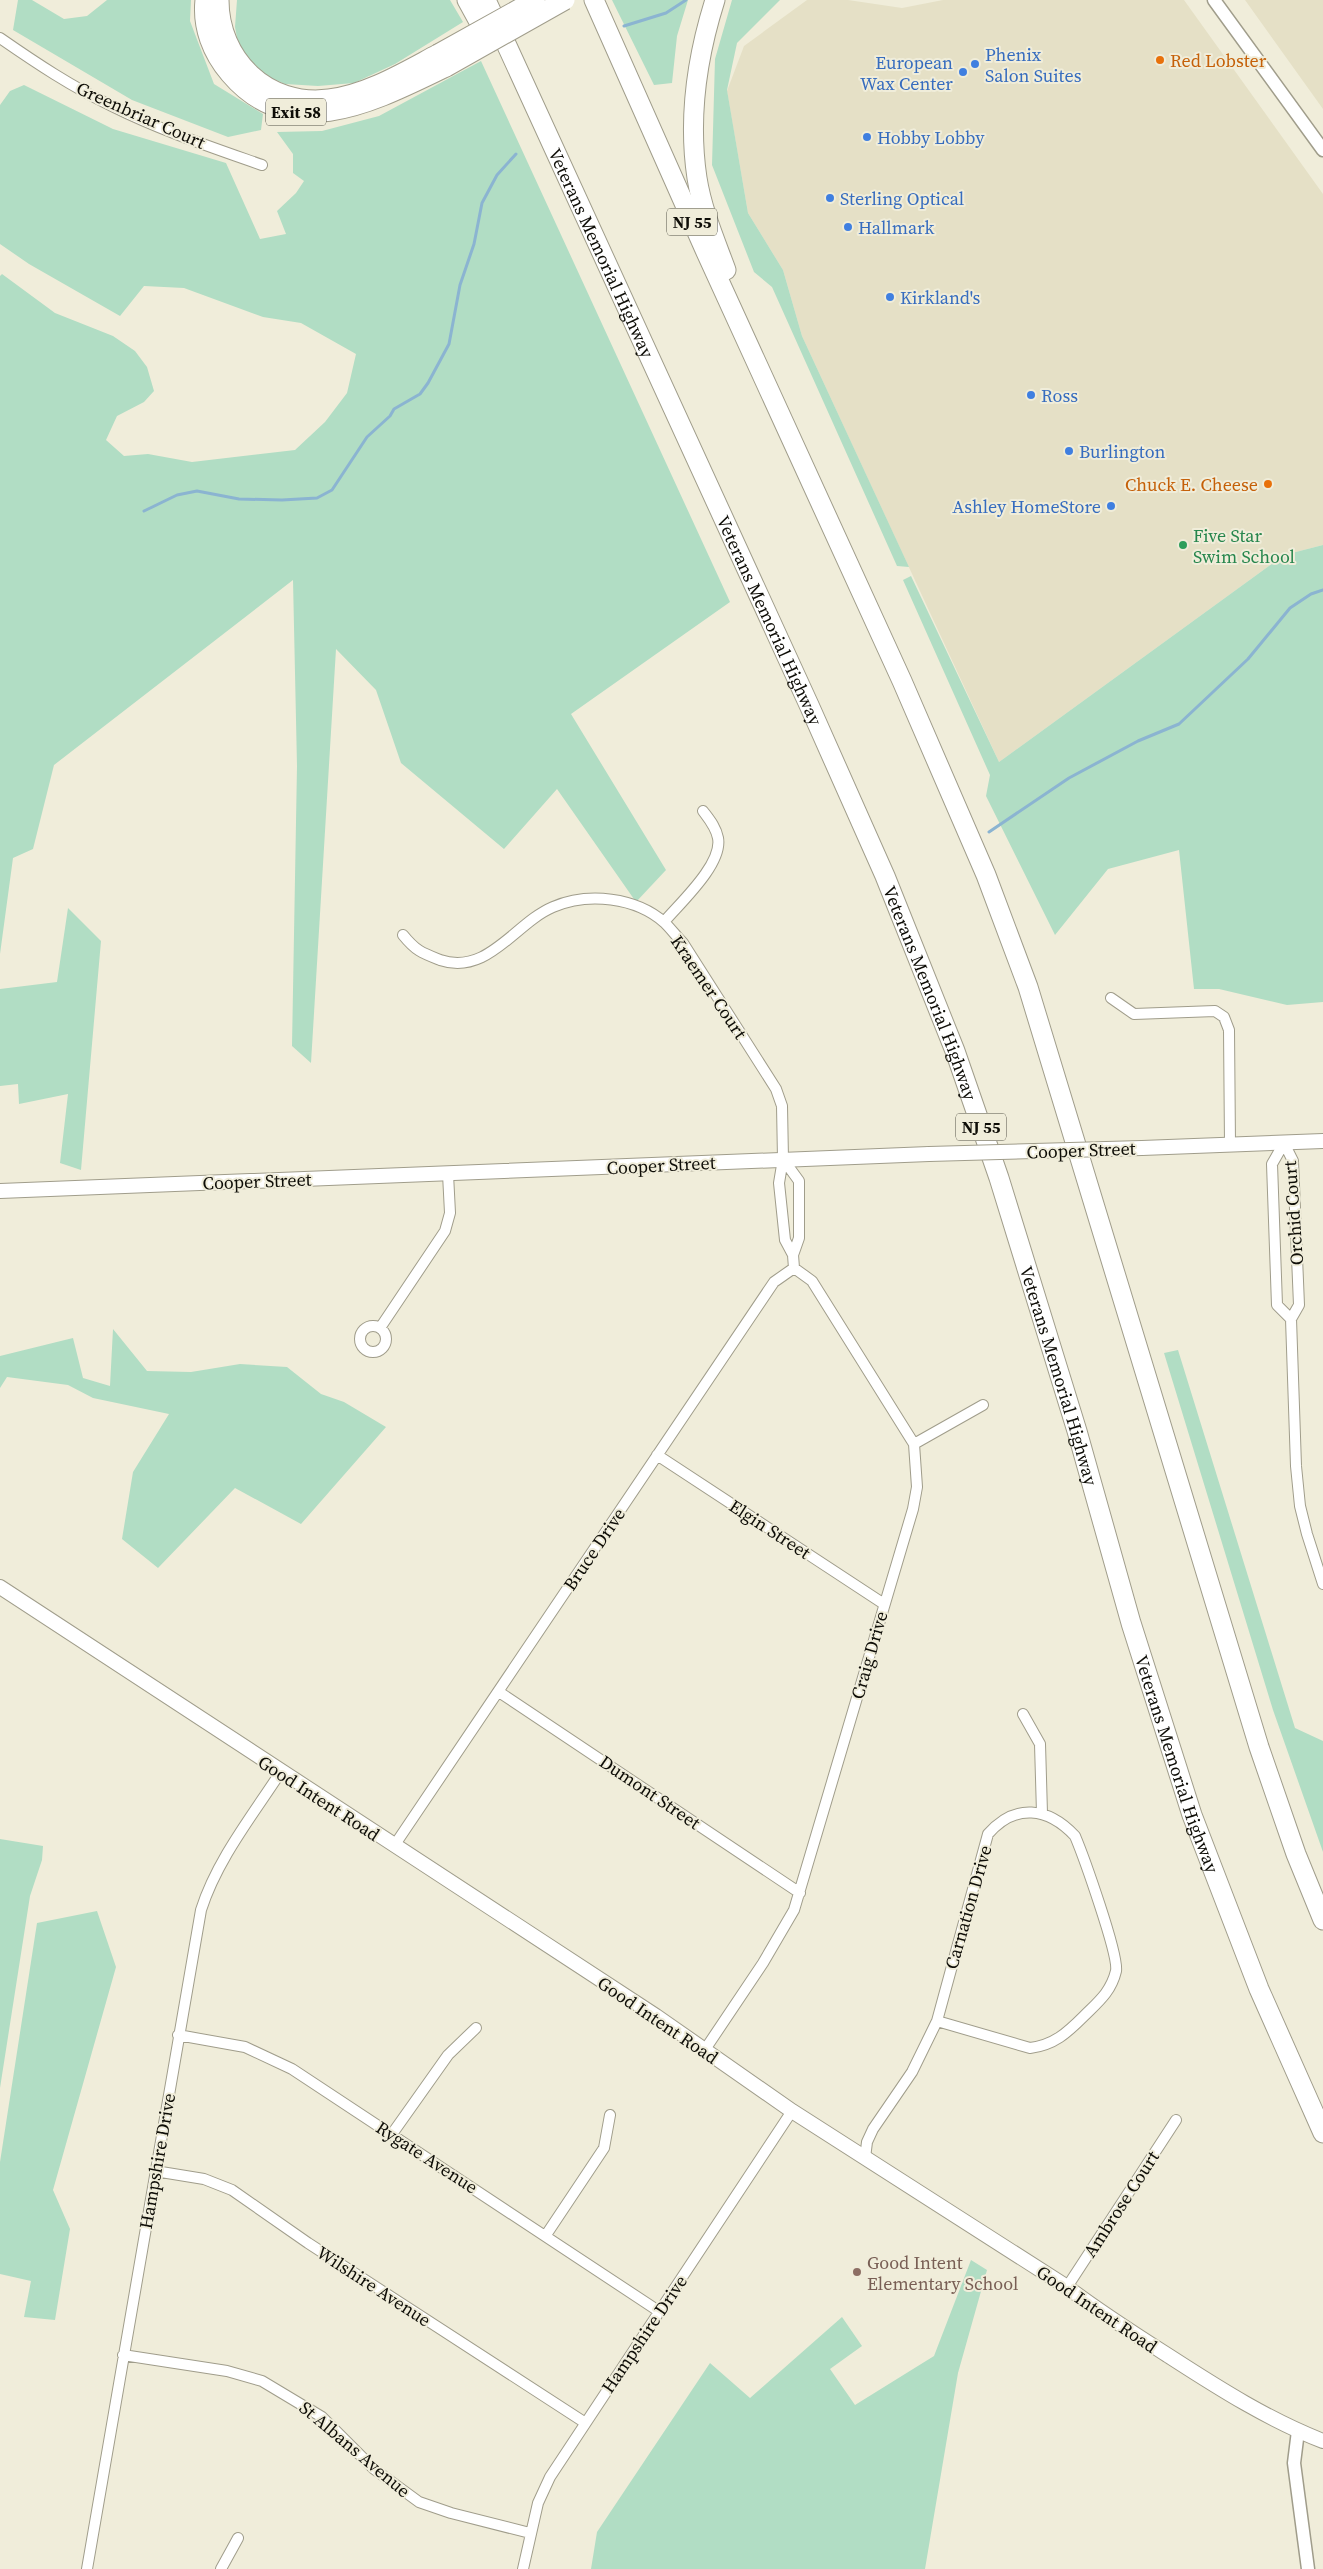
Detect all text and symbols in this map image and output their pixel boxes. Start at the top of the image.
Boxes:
place label: Phenix Salon Suites [985,42,1082,88]
place label: Red Lobster [1170,48,1267,73]
place label: European Wax Center [860,50,953,96]
marker: Red Lobster [1154,54,1166,66]
marker: Phenix Salon Suites [969,58,981,70]
marker: European Wax Center [957,66,969,78]
street label: Greenbriar Court [73,75,210,155]
road number: Exit 58 [266,98,326,125]
place label: Hobby Lobby [877,125,985,150]
marker: Hobby Lobby [861,131,873,143]
street label: Veterans Memorial Highway [543,144,661,362]
place label: Sterling Optical [840,186,964,211]
marker: Sterling Optical [824,192,836,204]
road number: NJ 55 [667,208,717,236]
place label: Hallmark [858,215,934,240]
marker: Hallmark [842,221,854,233]
place label: Kirkland's [900,285,980,310]
marker: Kirkland's [884,291,896,303]
place label: Ross [1041,383,1078,408]
marker: Ross [1025,389,1037,401]
place label: Burlington [1079,439,1166,464]
marker: Burlington [1063,445,1075,457]
place label: Chuck E. Cheese [1125,472,1258,497]
marker: Chuck E. Cheese [1262,478,1274,490]
place label: Ashley HomeStore [952,494,1101,519]
marker: Ashley HomeStore [1105,500,1117,512]
street label: Veterans Memorial Highway [711,511,829,730]
place label: Five Star Swim School [1193,523,1295,569]
marker: Five Star Swim School [1177,539,1189,551]
street label: Veterans Memorial Highway [878,882,984,1104]
street label: Kraemer Court [665,930,753,1044]
road number: NJ 55 [956,1114,1006,1140]
street label: Cooper Street [1026,1136,1136,1164]
street label: Cooper Street [606,1150,716,1180]
street label: Orchid Court [1277,1160,1309,1266]
street label: Cooper Street [202,1167,312,1195]
street label: Veterans Memorial Highway [1014,1263,1104,1489]
street label: Elgin Street [724,1493,816,1565]
street label: Bruce Drive [557,1503,631,1595]
street label: Craig Drive [845,1608,893,1702]
street label: Veterans Memorial Highway [1129,1652,1226,1877]
street label: Good Intent Road [253,1749,385,1847]
street label: Dumont Street [595,1749,706,1835]
street label: Carnation Drive [938,1842,998,1972]
street label: Good Intent Road [593,1970,723,2070]
street label: Hampshire Drive [133,2091,181,2231]
street label: Rygate Avenue [371,2115,483,2199]
street label: Ambrose Court [1077,2146,1165,2262]
street label: Wilshire Avenue [312,2240,436,2332]
place label: Good Intent Elementary School [867,2250,1018,2296]
street label: Good Intent Road [1032,2259,1162,2359]
marker: Good Intent Elementary School [851,2266,863,2278]
street label: Hampshire Drive [595,2270,693,2398]
street label: St Albans Avenue [294,2395,416,2503]

